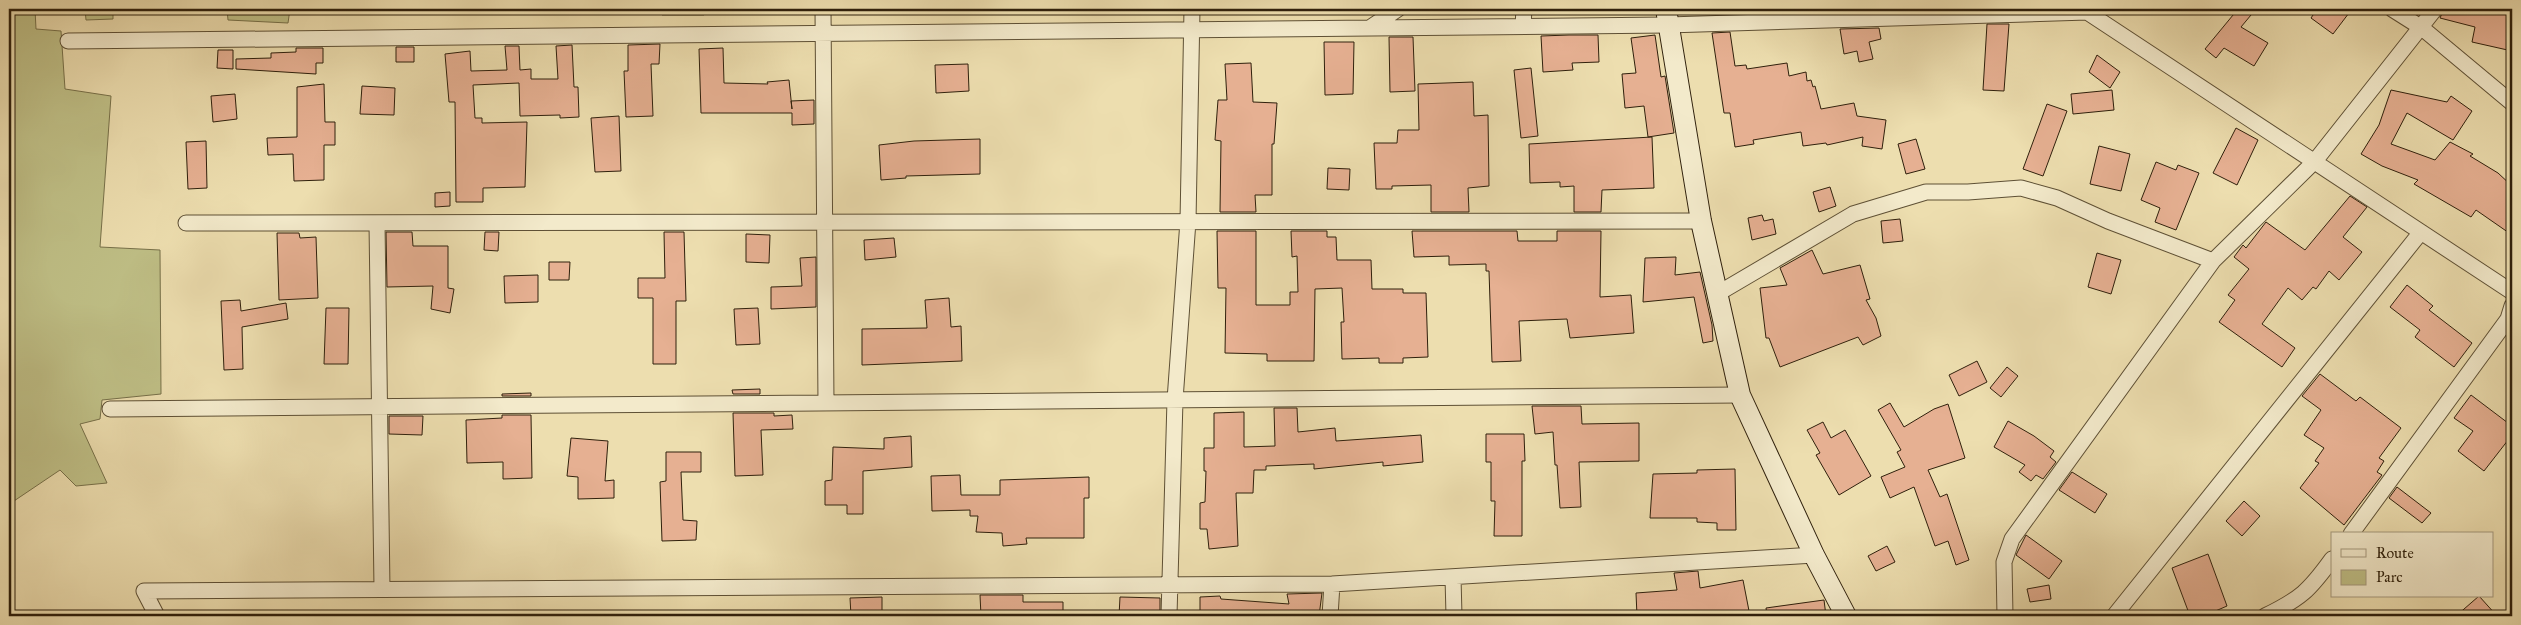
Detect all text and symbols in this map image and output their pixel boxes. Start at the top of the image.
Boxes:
legend [2331,532,2494,598]
text: Route [2376,544,2414,562]
text: Parc [2376,568,2403,586]

